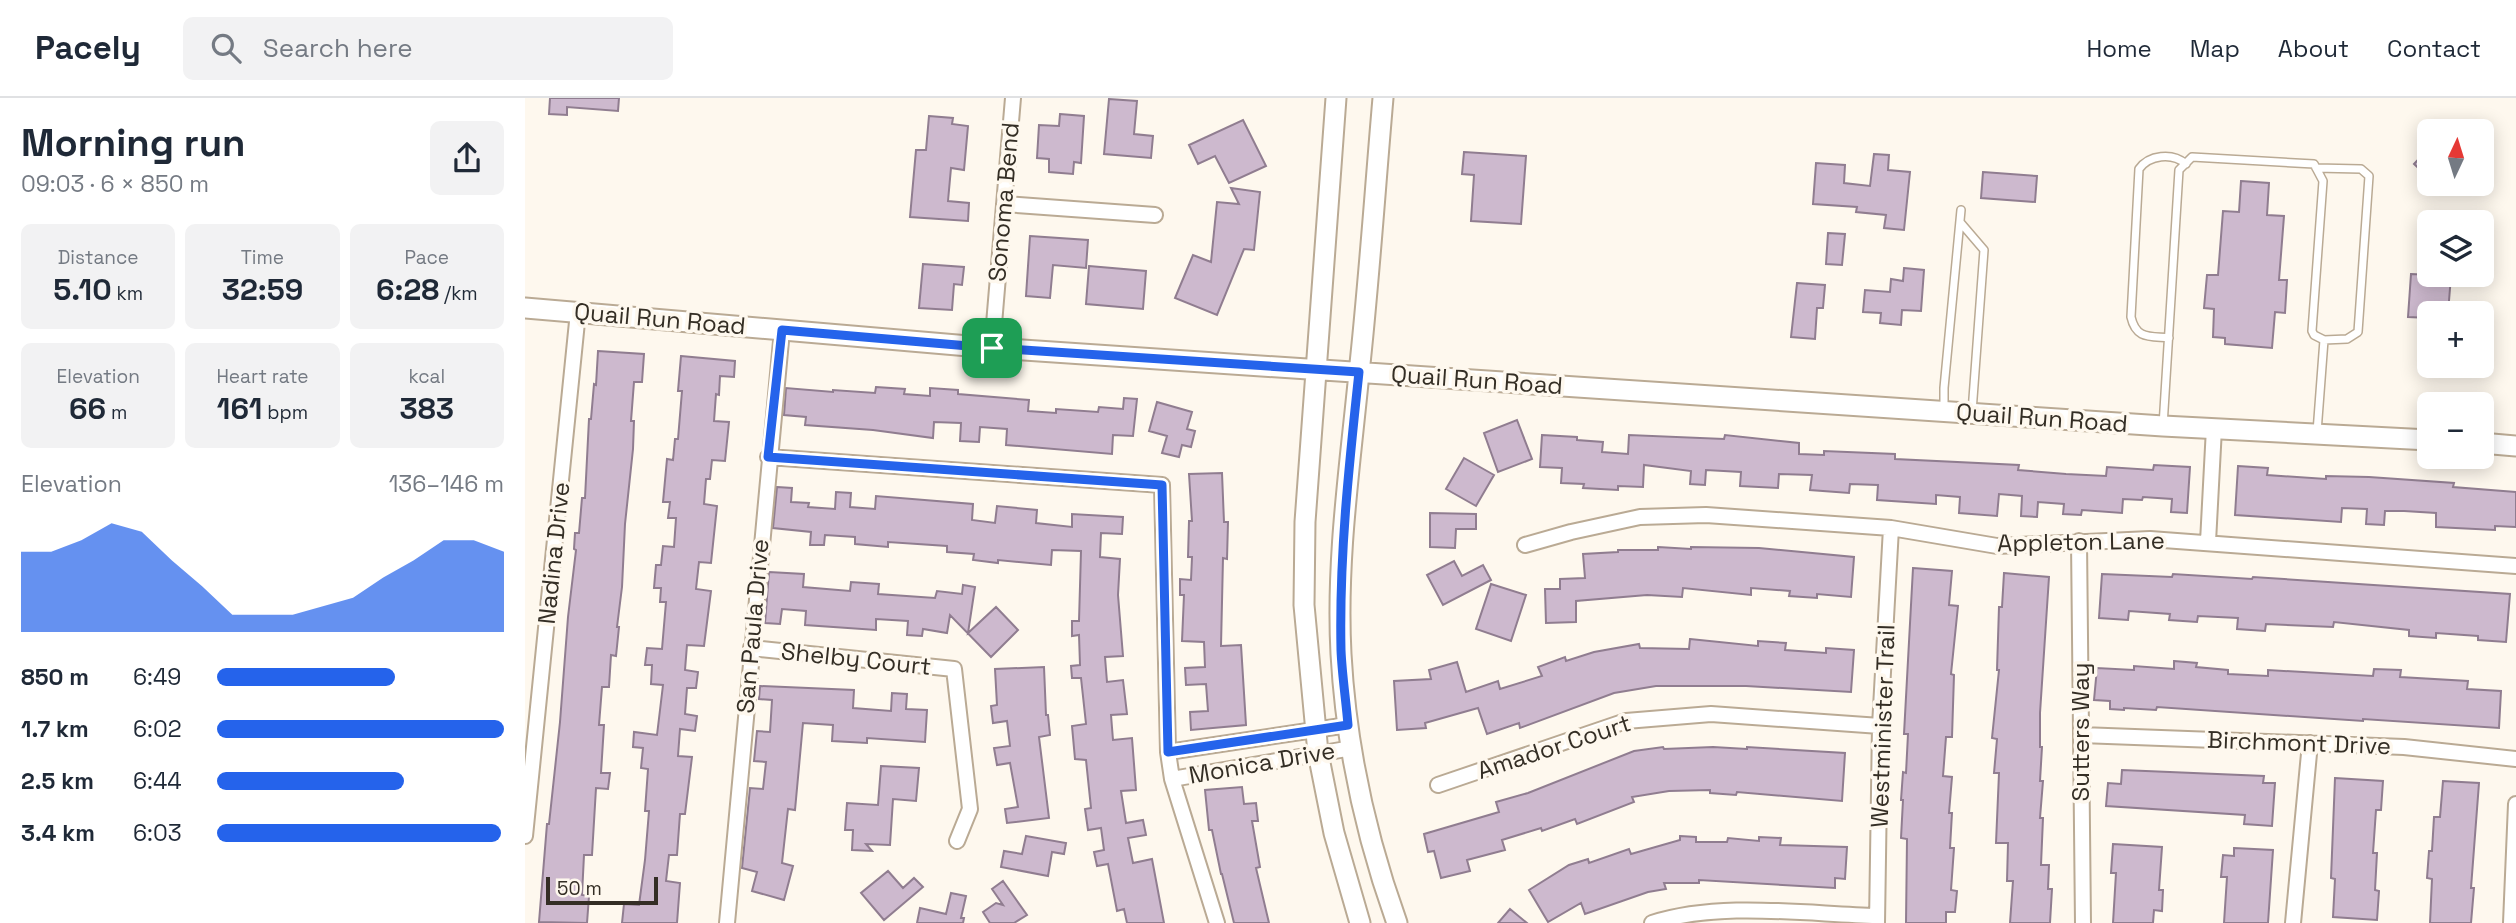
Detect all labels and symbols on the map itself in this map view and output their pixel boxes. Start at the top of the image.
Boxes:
north arrow [2417,119,2494,196]
street label: Sonoma Bend [981,121,1026,283]
street label: Quail Run Road [573,296,747,341]
pin [962,318,1022,378]
street label: Quail Run Road [1390,358,1564,401]
street label: Quail Run Road [1955,396,2129,439]
street label: Nadina Drive [531,480,576,626]
street label: Appleton Lane [1997,525,2165,558]
street label: San Paula Drive [729,537,776,715]
street label: Westminister Trail [1863,624,1902,828]
street label: Shelby Court [779,635,933,682]
street label: Sutters Way [2065,663,2096,801]
street label: Amador Court [1473,707,1635,786]
street label: Birchmont Drive [2207,724,2391,761]
street label: Monica Drive [1186,734,1337,791]
scale bar [546,874,658,906]

